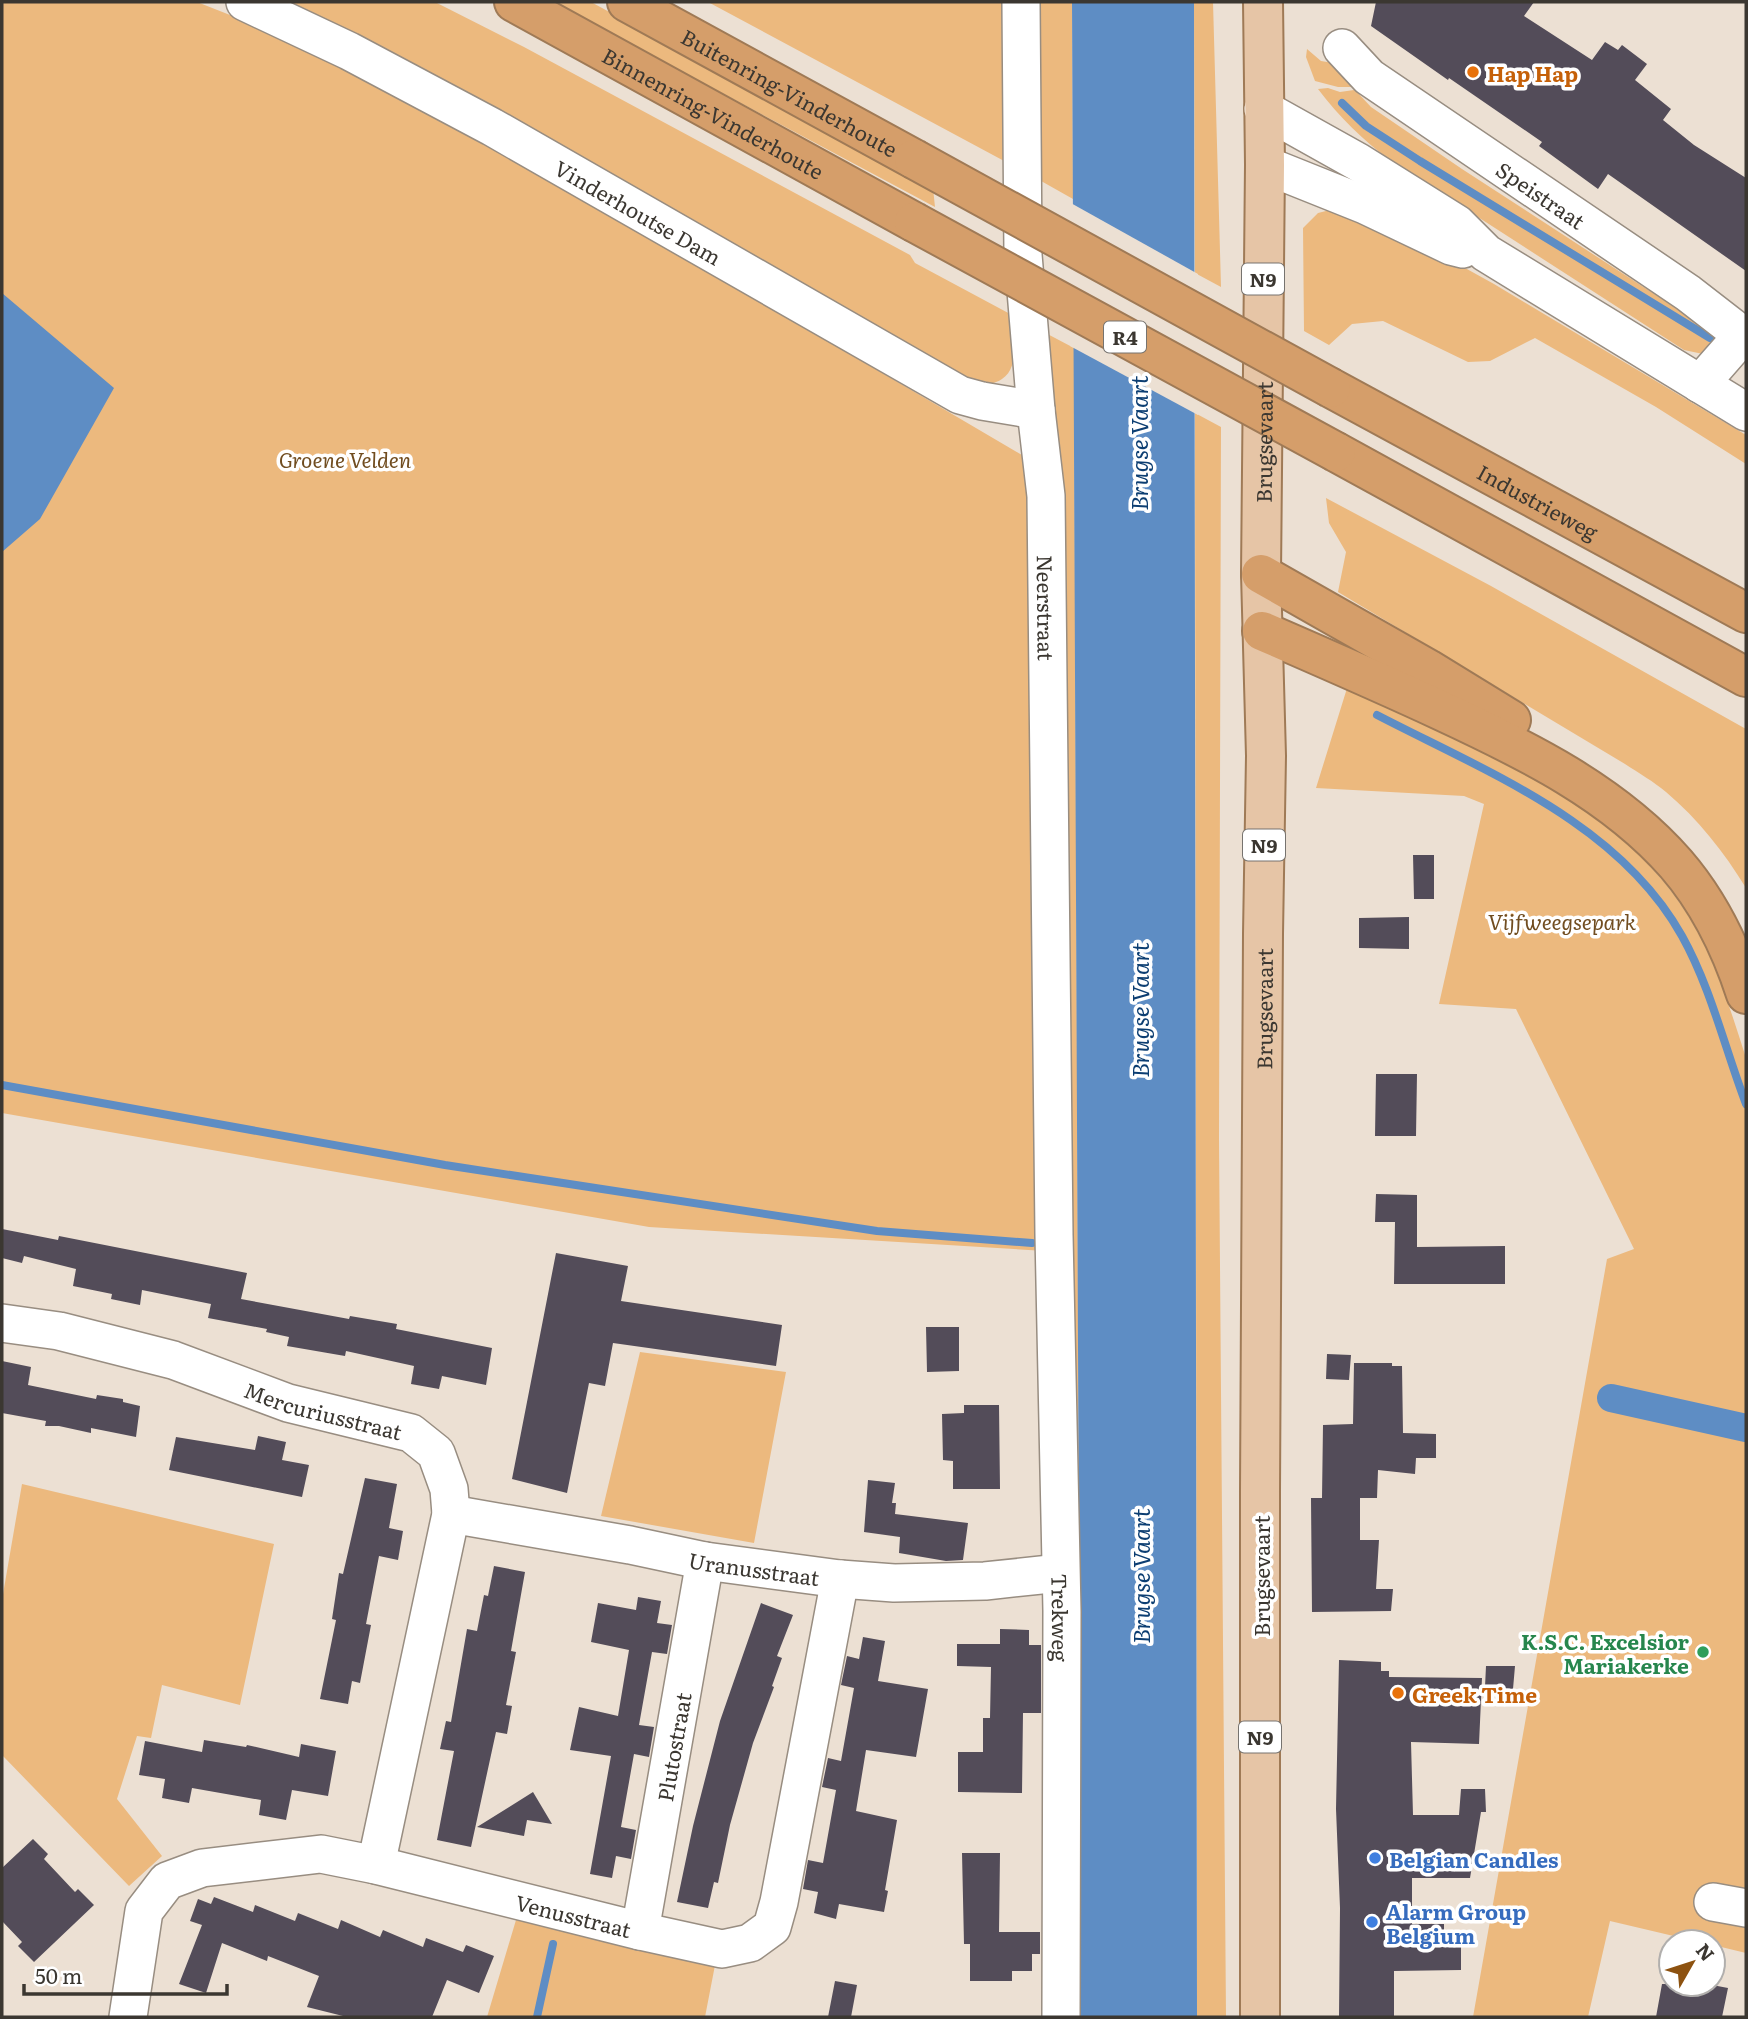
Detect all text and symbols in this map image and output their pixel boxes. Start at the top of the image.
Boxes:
street label: Buitenring-Vinderhoute [676,20,904,163]
street label: Binnenring-Vinderhoute [597,38,830,185]
place label: Hap Hap [1487,57,1578,88]
marker: Hap Hap [1465,64,1481,80]
street label: Vinderhoutse Dam [550,151,728,271]
street label: Speistraat [1491,153,1593,235]
road number: N9 [1242,264,1284,294]
road number: R4 [1104,322,1146,352]
water label: Brugse Vaart [1121,375,1155,511]
street label: Brugsevaart [1246,381,1278,503]
park label: Groene Velden [279,443,412,474]
street label: Industrieweg [1472,455,1605,546]
street label: Neerstraat [1031,555,1063,661]
road number: N9 [1243,830,1285,860]
park label: Vijfweegsepark [1488,905,1636,936]
water label: Brugse Vaart [1122,942,1156,1078]
street label: Brugsevaart [1247,948,1278,1070]
street label: Mercuriusstraat [240,1373,406,1446]
water label: Brugse Vaart [1123,1508,1157,1644]
street label: Brugsevaart [1245,1515,1276,1637]
street label: Uranusstraat [686,1542,822,1592]
street label: Trekweg [1046,1573,1078,1662]
place label: K.S.C. Excelsior Mariakerke [1521,1625,1690,1680]
marker: K.S.C. Excelsior Mariakerke [1695,1644,1711,1660]
place label: Greek Time [1412,1678,1537,1709]
marker: Greek Time [1390,1685,1406,1701]
street label: Plutostraat [648,1689,697,1804]
road number: N9 [1239,1722,1281,1752]
place label: Belgian Candles [1389,1843,1559,1874]
marker: Belgian Candles [1367,1850,1383,1866]
street label: Venusstraat [513,1885,635,1944]
place label: Alarm Group Belgium [1386,1895,1526,1950]
marker: Alarm Group Belgium [1364,1914,1380,1930]
north arrow [1657,1928,1727,1998]
text: N [1690,1937,1722,1967]
scale bar [24,1952,228,1996]
text: 50 m [35,1959,82,1990]

